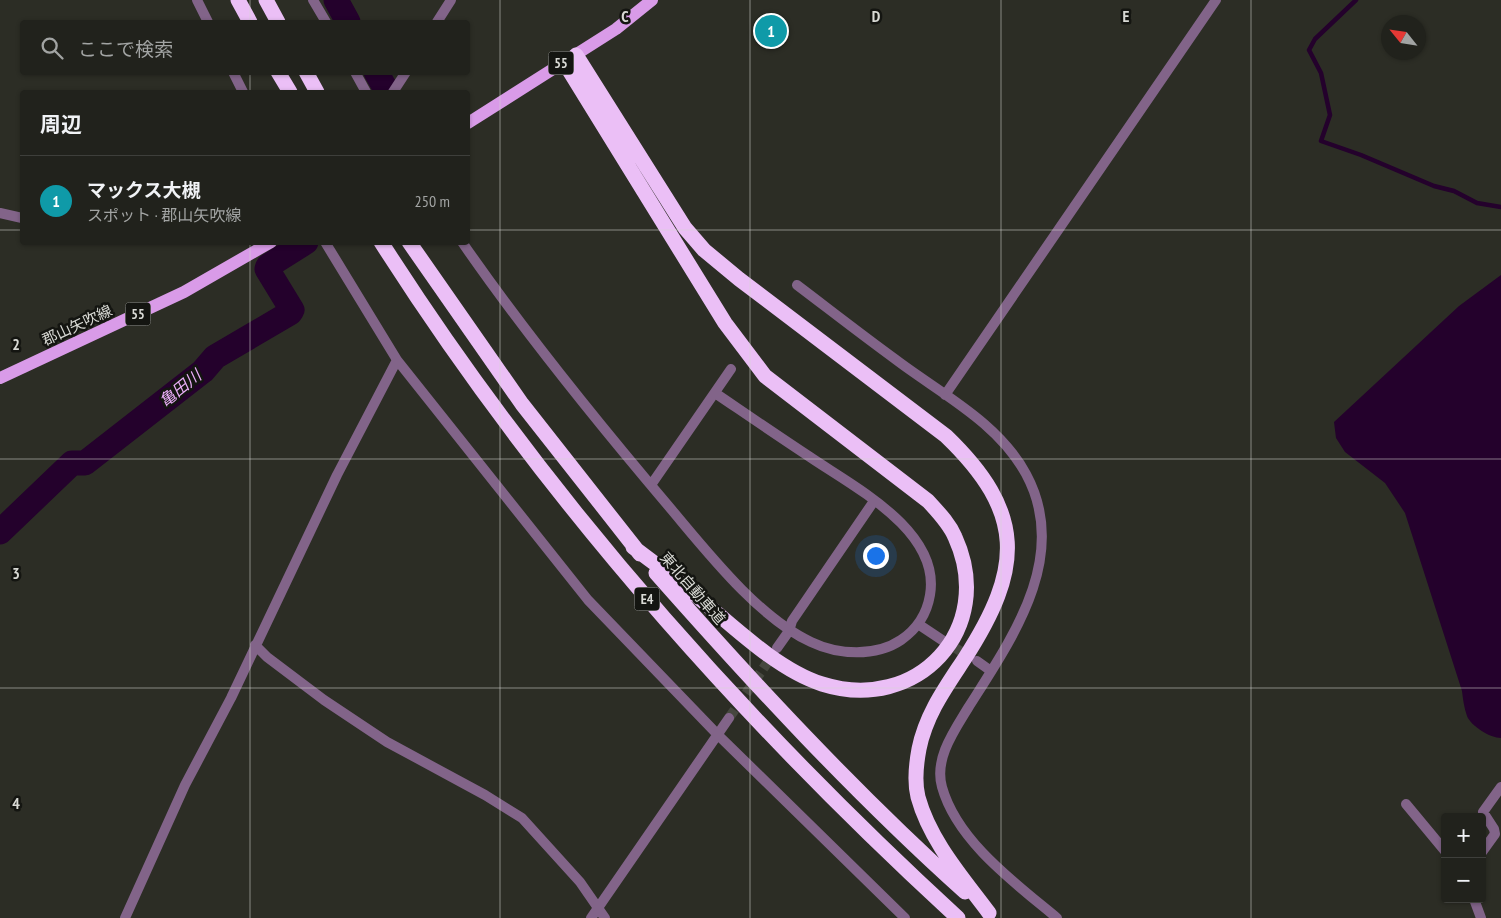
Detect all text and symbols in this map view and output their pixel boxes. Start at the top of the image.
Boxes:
text: C [621,6,629,26]
text: D [872,6,881,26]
text: E [1123,6,1130,26]
pin: 1 [755,12,787,50]
north arrow [1381,15,1426,60]
search box [20,20,470,75]
icon: search [38,34,66,62]
text: ここで検索 [78,37,173,61]
road number: 55 [548,52,574,74]
text: 周辺 [40,111,82,138]
text: マックス大槻 [87,178,200,202]
text: 1 [52,191,60,211]
text: 250 m [415,191,450,211]
text: スポット · 郡山矢吹線 [87,205,241,225]
street label: 郡山矢吹線 [39,301,115,349]
road number: 55 [126,302,150,326]
text: 2 [12,334,20,354]
water label: 亀田川 [155,364,206,411]
your location [863,543,889,569]
street label: 東北自動車道 [656,548,730,628]
text: 3 [12,563,20,583]
road number: E4 [634,588,660,610]
text: 4 [12,793,20,813]
map controls [1441,813,1486,903]
button: + [1441,813,1486,858]
button: − [1441,858,1486,903]

